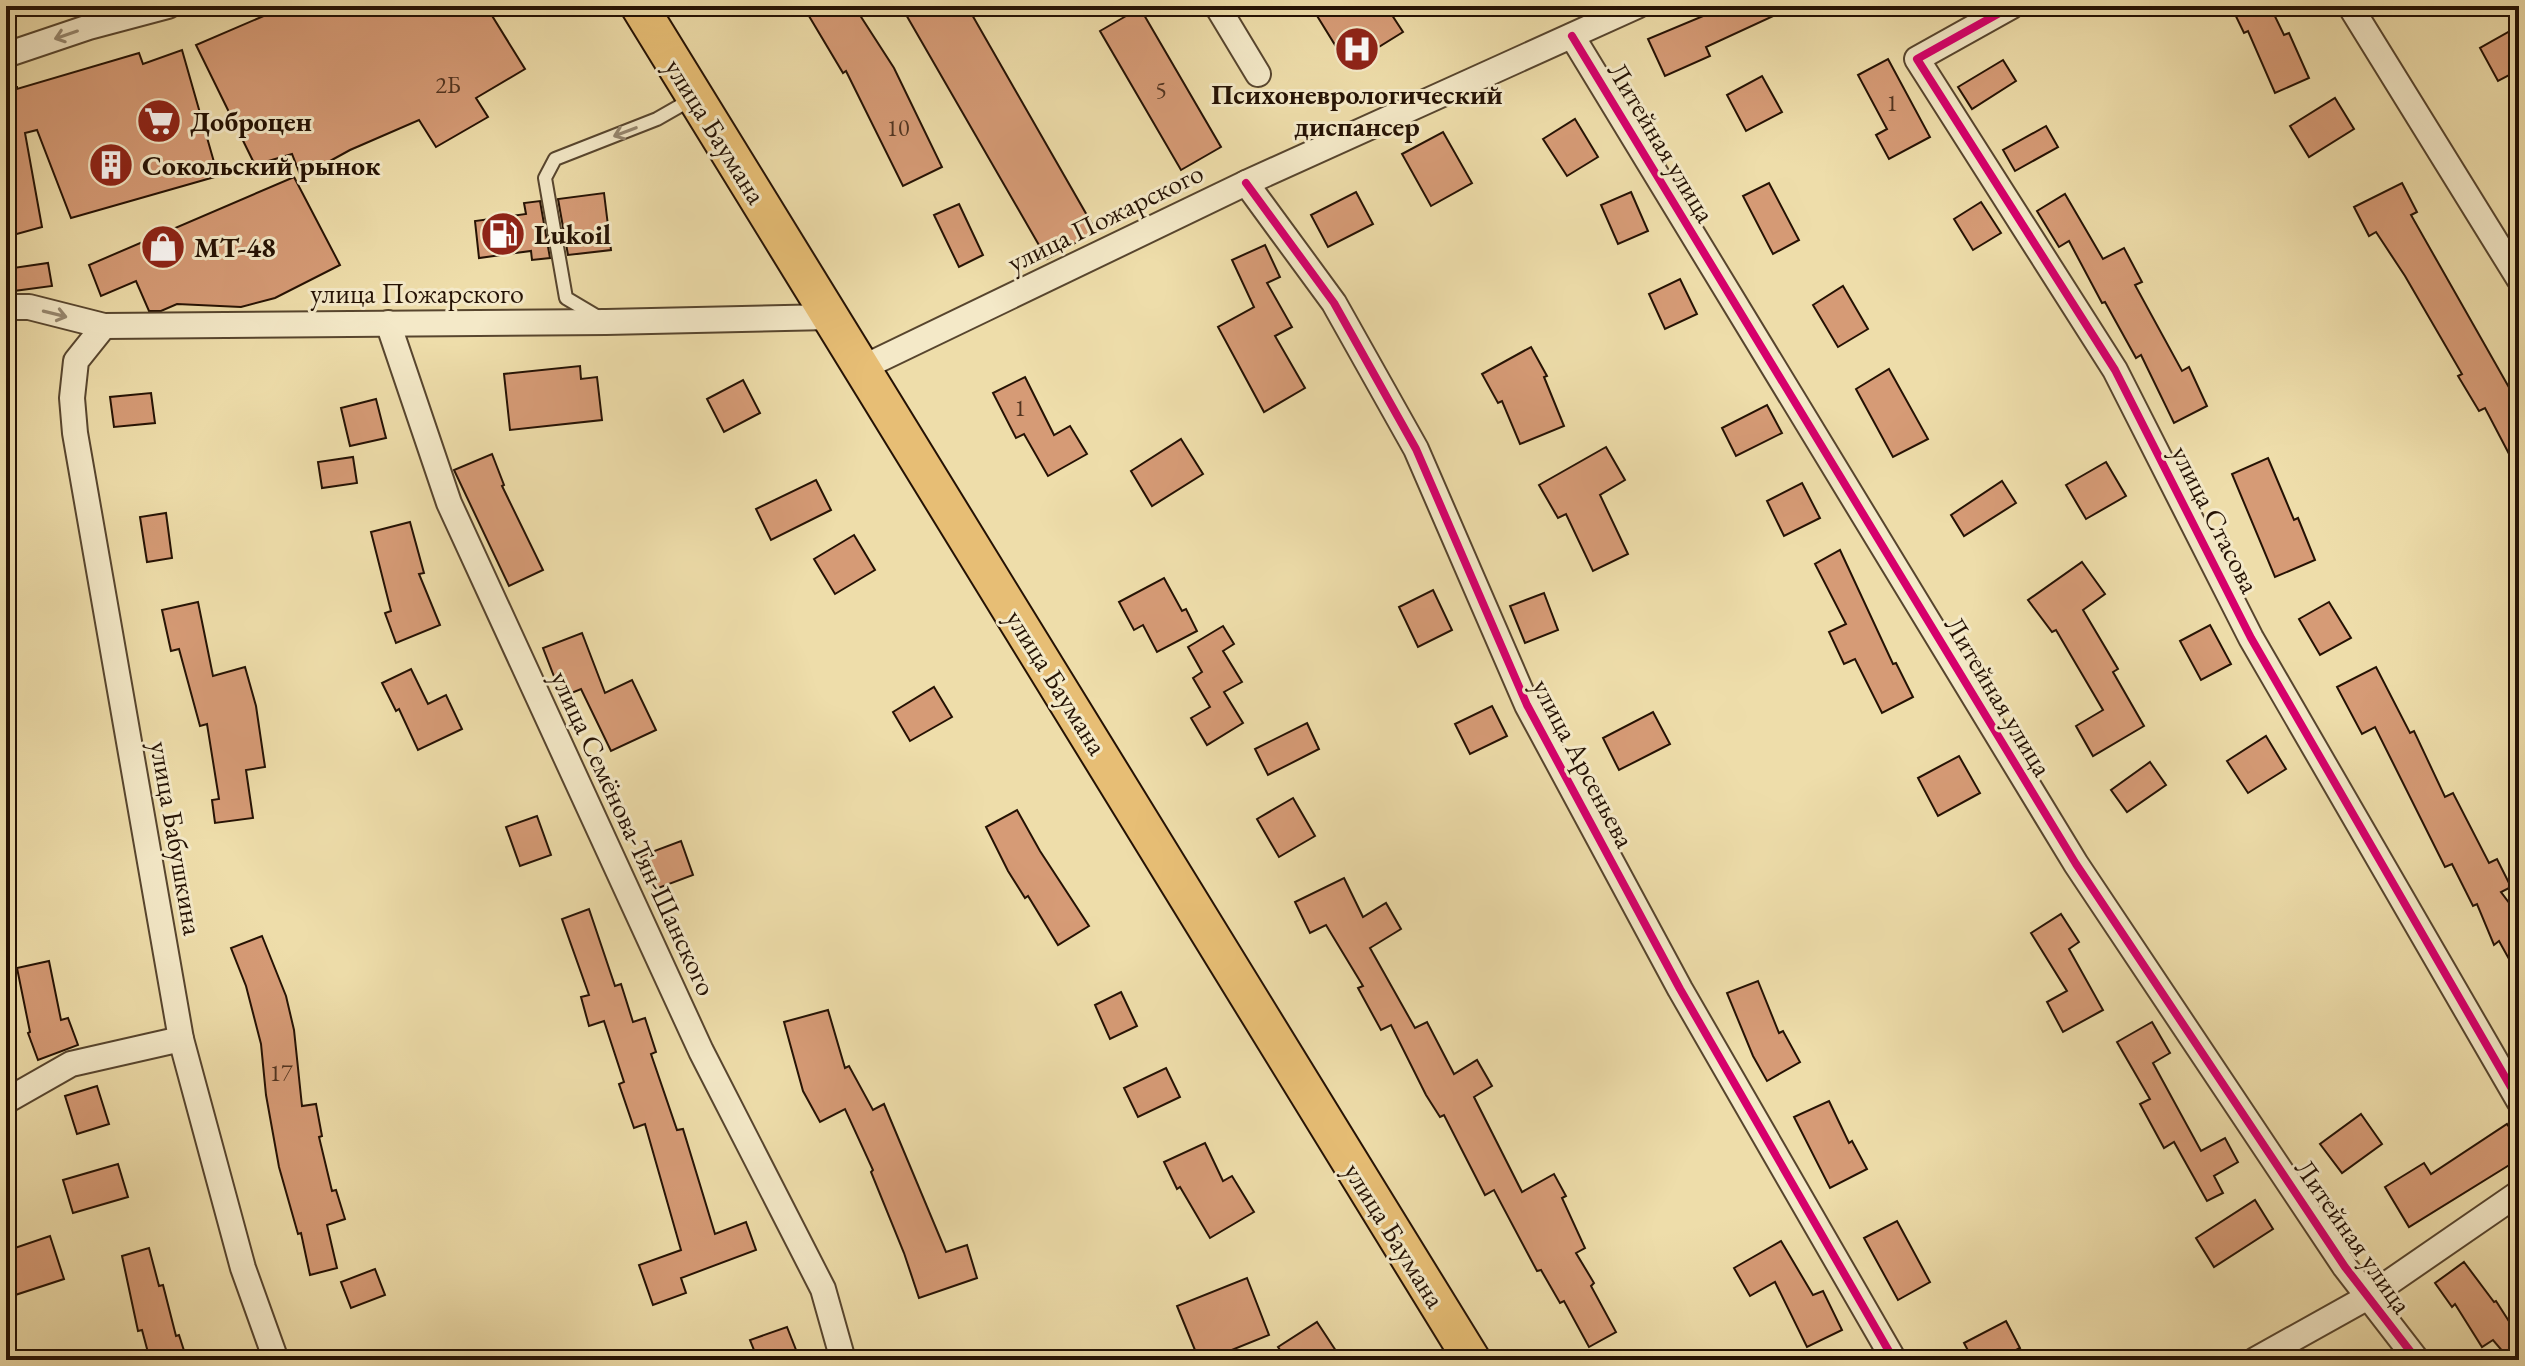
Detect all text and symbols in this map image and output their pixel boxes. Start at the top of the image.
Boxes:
hospital icon: Психоневрологический диспансер [1333,25,1381,73]
one-way arrow [54,28,79,43]
street label: улица Баумана [657,51,775,211]
street label: Литейная улица [1600,55,1724,230]
house number: 2Б [435,69,461,100]
house number: 5 [1155,74,1167,105]
place label: Психоневрологический диспансер [1211,76,1503,144]
house number: 1 [1886,87,1898,118]
supermarket icon: Доброцен [135,97,183,145]
place label: Доброцен [190,103,312,139]
house number: 10 [886,112,910,143]
one-way arrow [613,126,638,140]
building icon: Сокольский рынок [87,141,135,189]
place label: Сокольский рынок [142,147,381,183]
street label: улица Пожарского [1001,154,1209,280]
fuel station icon: Lukoil [479,210,527,258]
place label: Lukoil [534,216,611,252]
shop icon: МТ-48 [139,223,187,271]
place label: МТ-48 [194,229,276,265]
street label: улица Пожарского [310,275,524,311]
one-way arrow [42,307,68,322]
house number: 1 [1014,392,1026,423]
street label: улица Стасова [2163,439,2269,600]
street label: улица Баумана [998,602,1116,762]
street label: Литейная улица [1937,609,2061,784]
street label: улица Семёнова-Тян-Шанского [543,665,725,1001]
street label: улица Арсеньева [1524,672,1644,855]
street label: улица Бабушкина [142,738,212,939]
house number: 17 [269,1057,293,1088]
street label: Литейная улица [2287,1151,2421,1321]
street label: улица Баумана [1336,1155,1454,1315]

